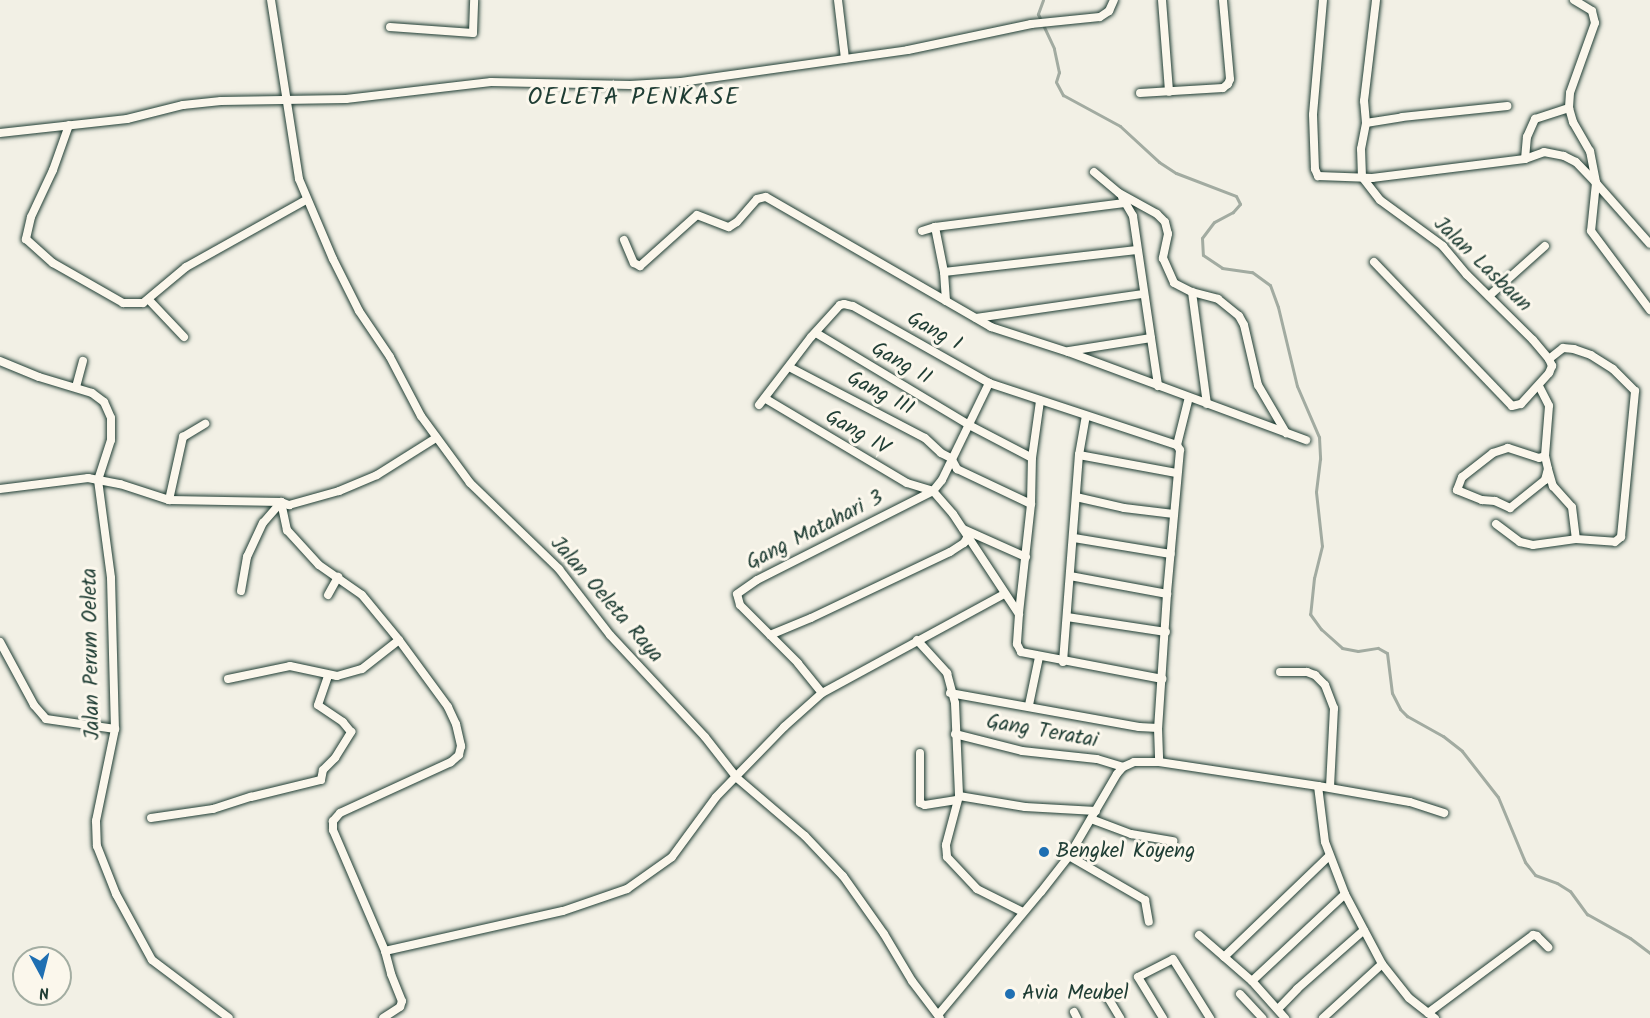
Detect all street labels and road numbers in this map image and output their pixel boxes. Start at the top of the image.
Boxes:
street label: Jalan Lasbaun [1428,212,1536,318]
street label: Gang I [902,307,966,357]
street label: Gang II [866,337,936,391]
street label: Gang III [842,366,918,422]
street label: Gang IV [820,405,894,461]
street label: Gang Matahari 3 [742,486,888,576]
street label: Jalan Oeleta Raya [544,532,668,668]
street label: Jalan Perum Oeleta [78,568,106,740]
street label: Gang Teratai [984,710,1100,754]

